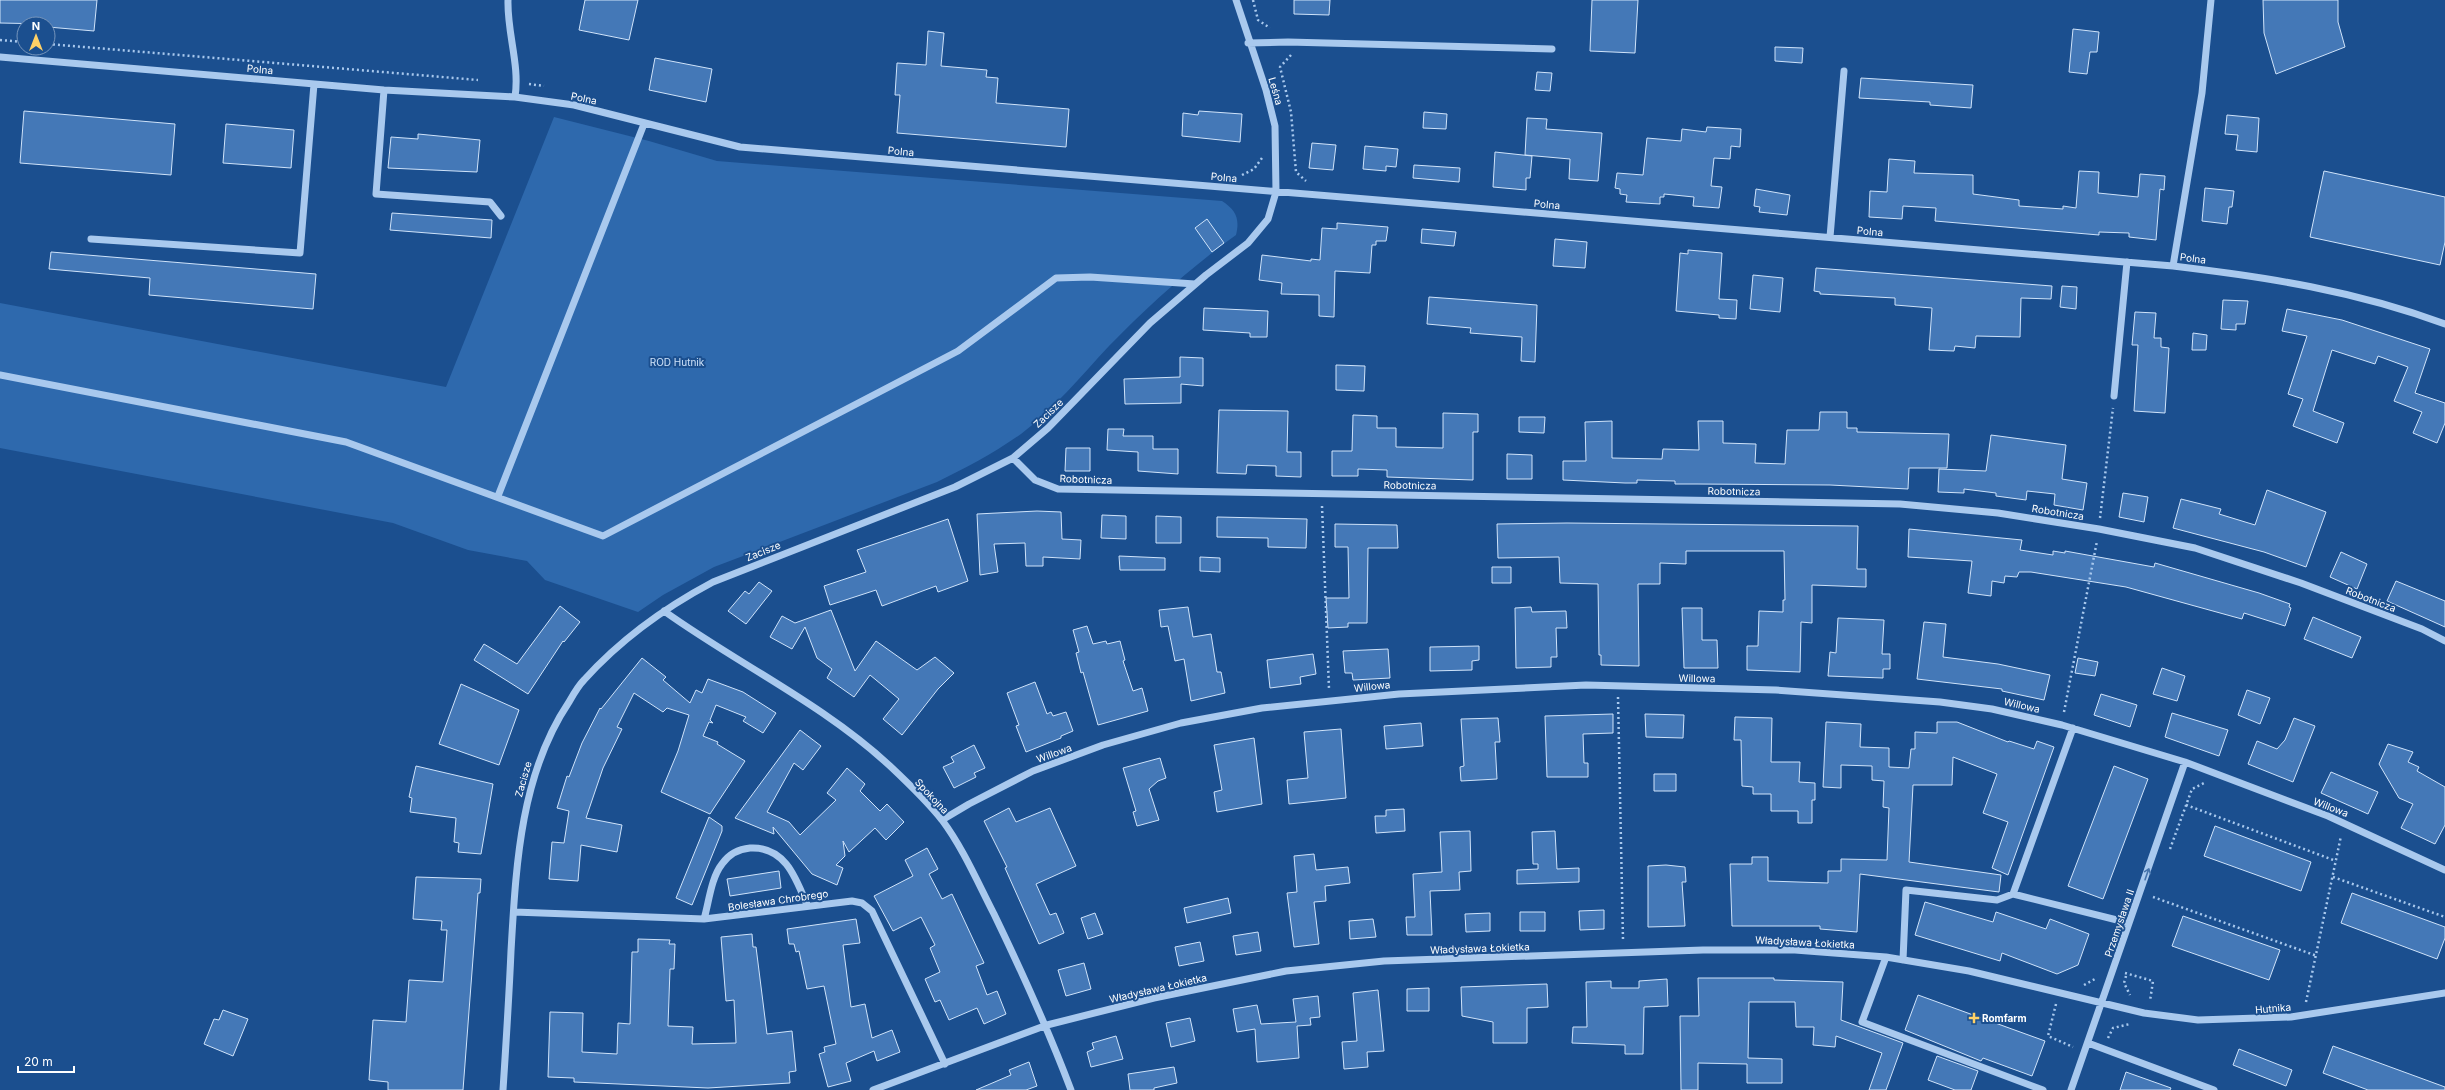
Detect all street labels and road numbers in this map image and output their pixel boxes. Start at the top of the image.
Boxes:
street label: Polna [246,62,274,76]
street label: Leśna [1266,76,1286,106]
street label: Polna [570,89,598,107]
street label: Polna [887,144,915,158]
street label: Polna [1210,170,1238,184]
street label: Polna [1533,197,1561,211]
street label: Polna [1856,224,1884,238]
street label: Polna [2179,250,2207,266]
street label: Zacisze [1031,396,1065,430]
street label: Robotnicza [1059,472,1113,486]
street label: Robotnicza [1384,479,1436,491]
street label: Robotnicza [1708,485,1760,497]
street label: Robotnicza [2031,502,2085,522]
street label: Zacisze [744,539,782,563]
street label: Robotnicza [2344,584,2398,614]
street label: Willowa [1679,672,1715,684]
street label: Willowa [1353,678,1391,694]
street label: Willowa [2003,695,2041,715]
street label: Willowa [1035,741,1073,765]
street label: Zacisze [512,760,534,798]
street label: Spokojna [913,776,951,816]
street label: Willowa [2312,795,2350,819]
street label: Bolesława Chrobrego [727,887,829,913]
street label: Przemysława II [2102,888,2136,958]
street label: Władysława Łokietka [1755,933,1855,951]
street label: Władysława Łokietka [1430,940,1530,956]
street label: Władysława Łokietka [1108,971,1208,1005]
street label: Hutnika [2255,1000,2291,1016]

